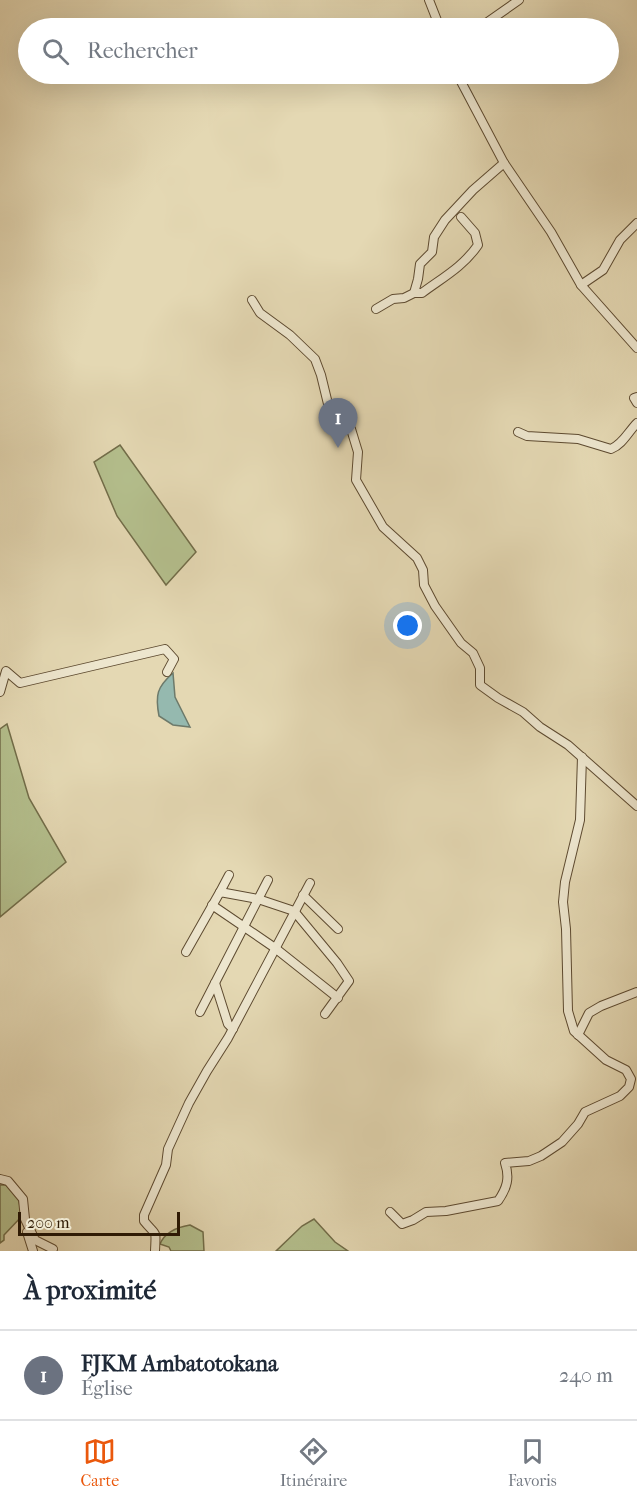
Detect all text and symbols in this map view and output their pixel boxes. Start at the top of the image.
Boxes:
search box [18,18,619,84]
icon: search [39,35,72,68]
text: Rechercher [87,38,198,64]
pin: 1 [318,398,358,448]
your location [393,611,422,640]
scale bar [18,1209,180,1236]
text: 200 m [27,1213,70,1232]
text: À proximité [24,1275,156,1306]
text: FJKM Ambatotokana [81,1351,278,1377]
text: 1 [40,1364,47,1387]
text: 240 m [559,1364,613,1387]
text: Église [81,1377,133,1400]
tab: Carte [80,1435,119,1490]
tab: Itinéraire [280,1435,347,1490]
tab: Favoris [508,1435,557,1490]

